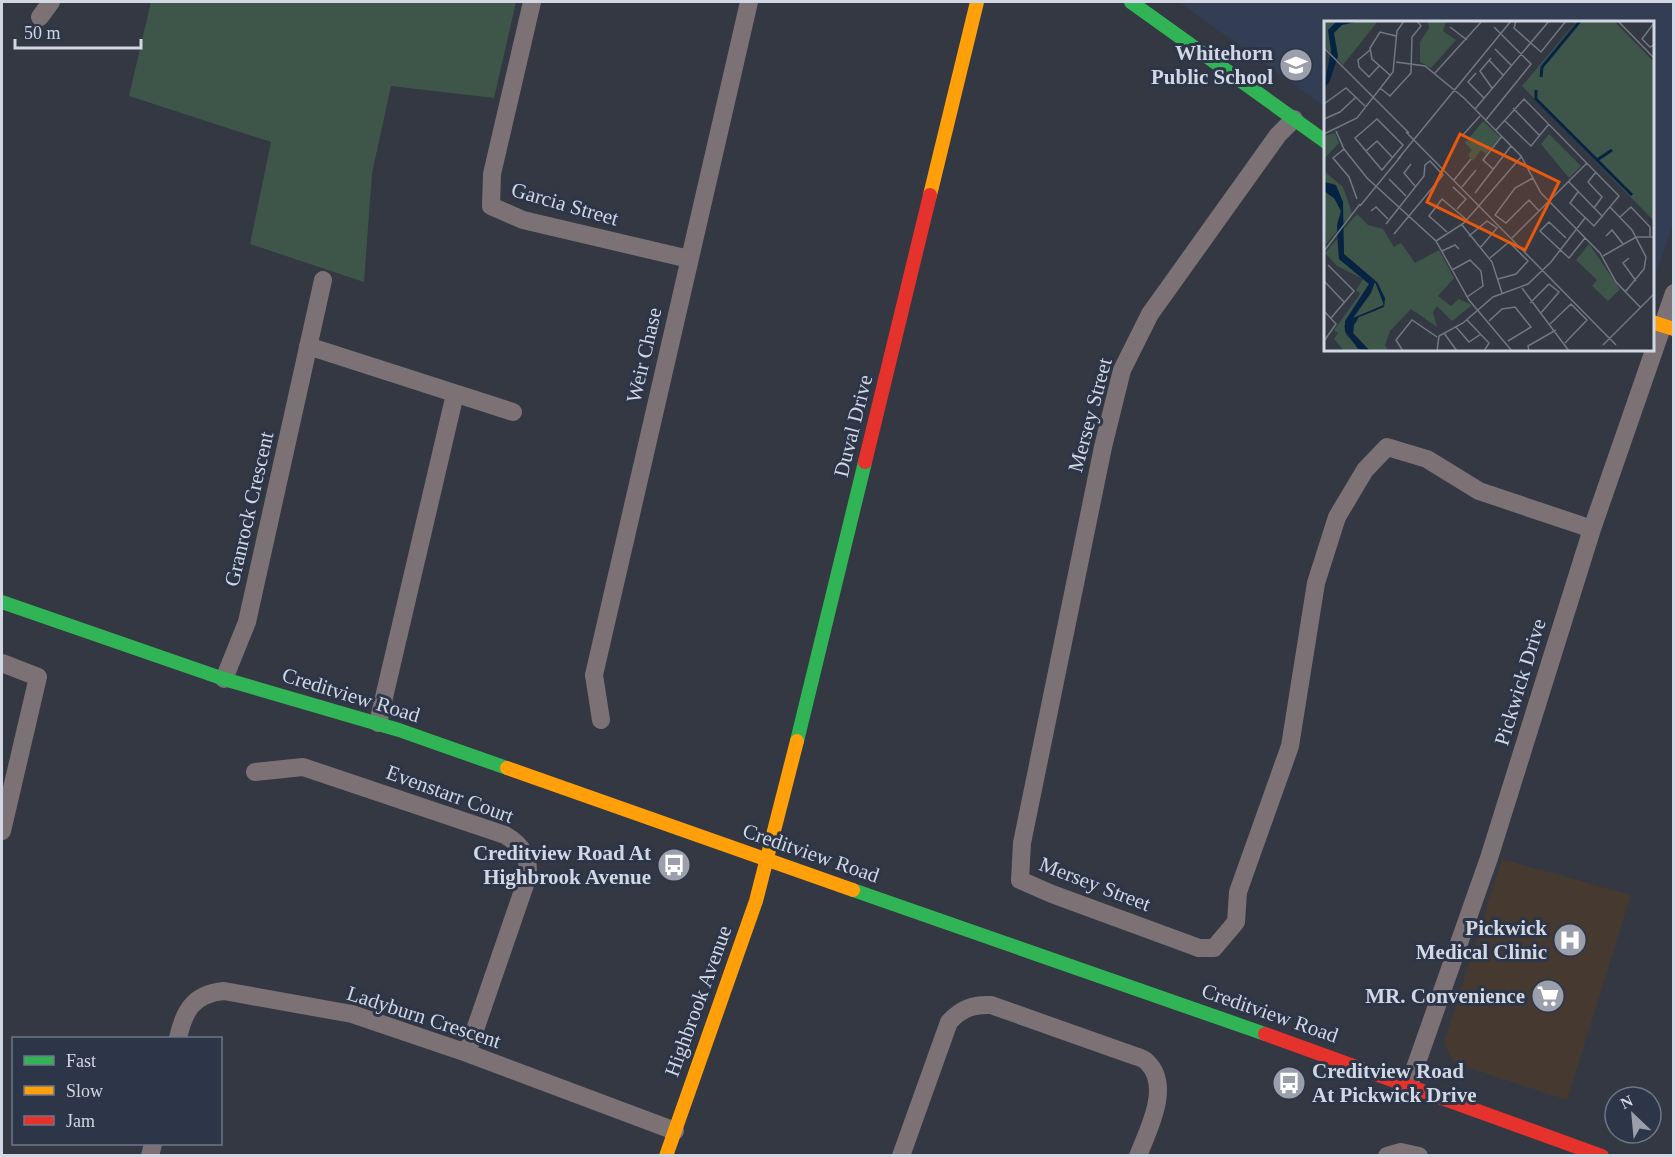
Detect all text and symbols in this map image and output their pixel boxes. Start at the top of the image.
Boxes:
scale bar [15,12,141,50]
inset map [1324,21,1654,351]
text: 50 m [24,23,61,43]
place label: Whitehorn Public School [1151,41,1273,89]
school or university icon: Whitehorn Public School [1278,47,1314,83]
street label: Garcia Street [509,177,621,231]
street label: Weir Chase [621,305,667,405]
street label: Mersey Street [1063,355,1117,475]
street label: Duval Drive [829,372,877,480]
street label: Granrock Crescent [220,429,279,589]
street label: Pickwick Drive [1489,616,1551,748]
street label: Creditview Road [279,663,423,728]
street label: Evenstarr Court [383,760,517,828]
street label: Creditview Road [740,818,883,888]
place label: Creditview Road At Highbrook Avenue [473,841,651,889]
bus stop icon: Creditview Road At Highbrook Avenue [656,847,692,883]
street label: Mersey Street [1036,852,1154,916]
place label: Pickwick Medical Clinic [1416,916,1547,964]
street label: Highbrook Avenue [660,922,736,1080]
hospital icon: Pickwick Medical Clinic [1552,922,1588,958]
street label: Creditview Road [1199,978,1342,1048]
supermarket icon: MR. Convenience [1530,978,1566,1014]
street label: Ladyburn Crescent [344,981,504,1053]
place label: MR. Convenience [1365,984,1525,1008]
legend [12,1037,222,1145]
text: Fast [66,1051,96,1071]
place label: Creditview Road At Pickwick Drive [1312,1059,1476,1107]
bus stop icon: Creditview Road At Pickwick Drive [1271,1065,1307,1101]
text: Slow [66,1081,103,1101]
north arrow [1603,1085,1663,1145]
text: N [1618,1092,1636,1112]
text: Jam [66,1111,95,1131]

